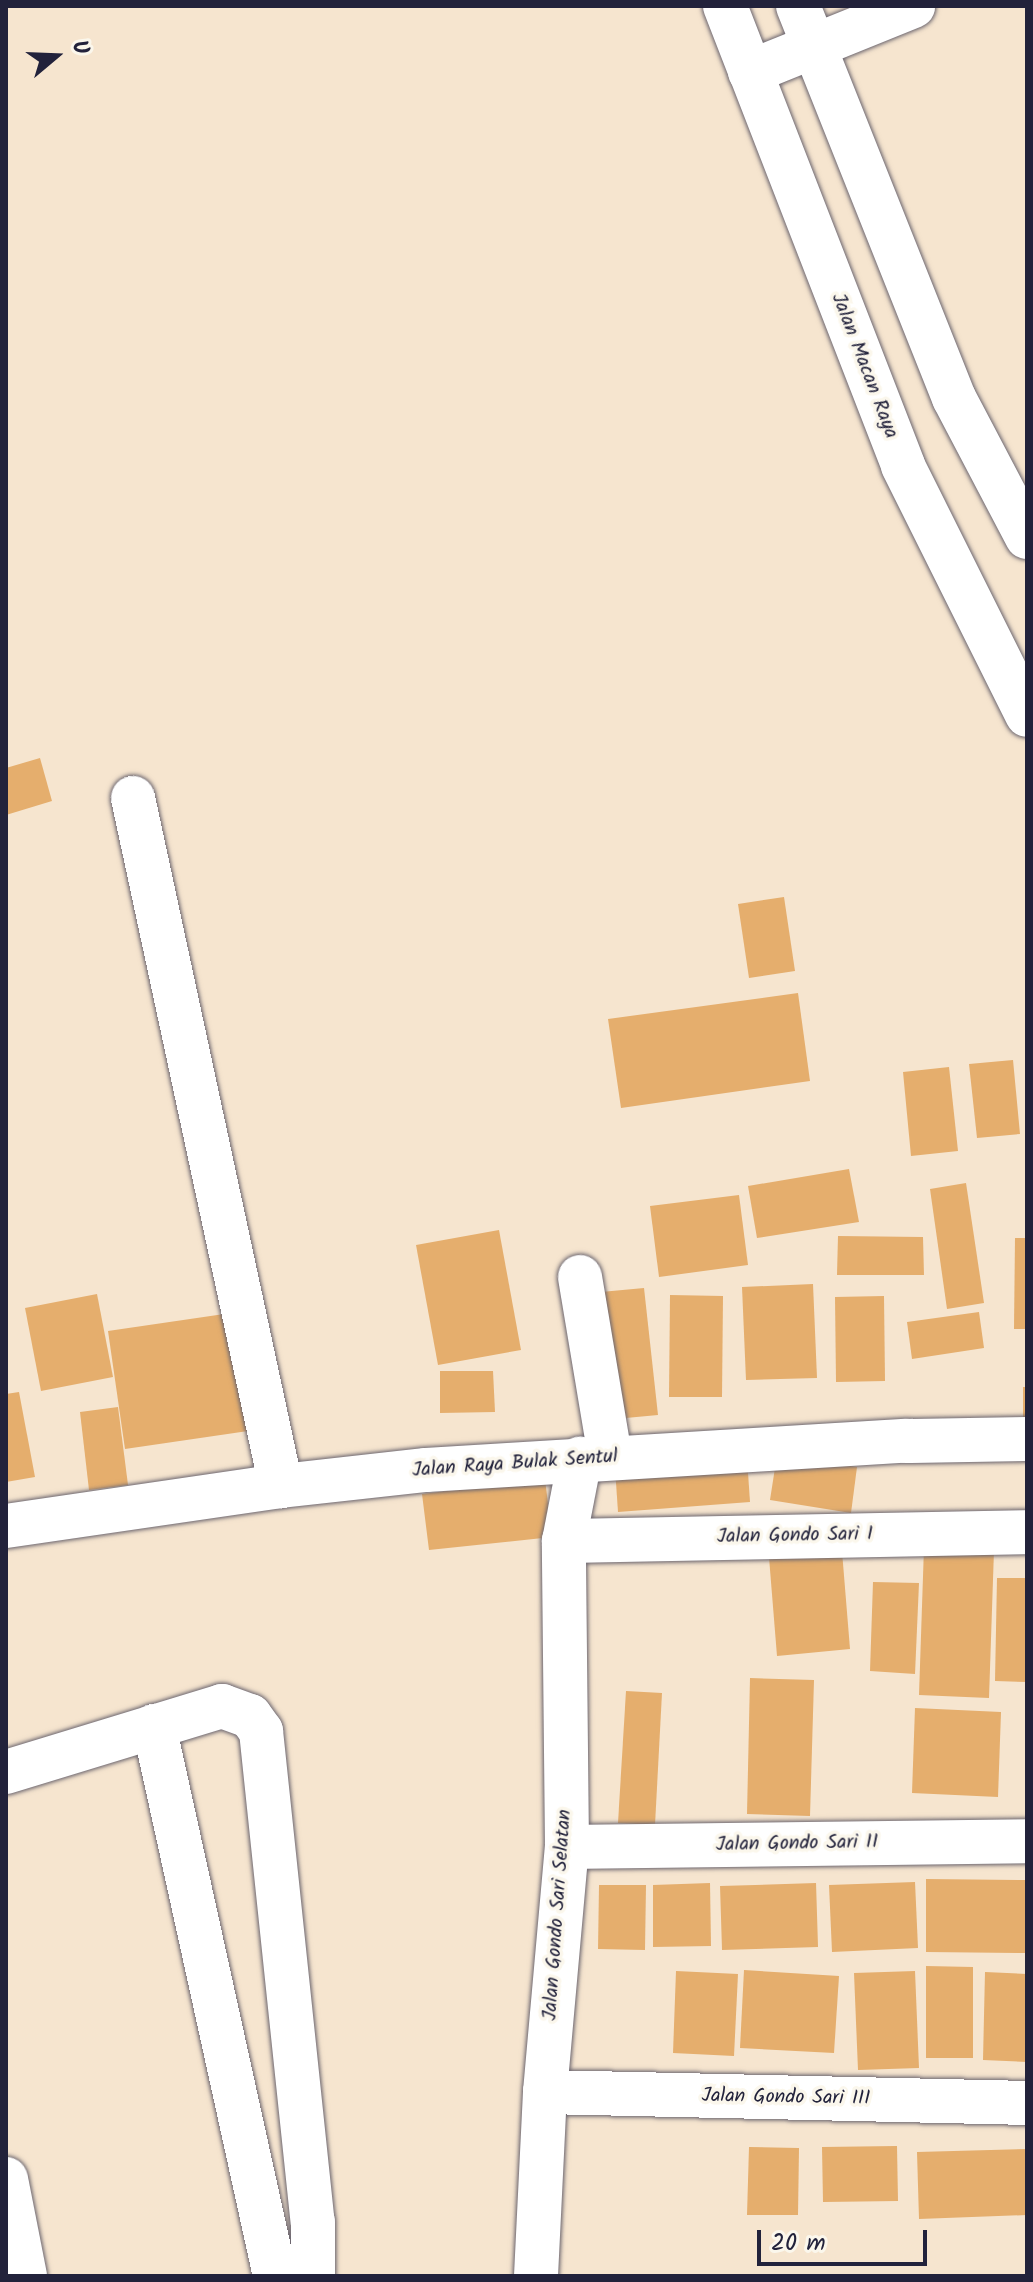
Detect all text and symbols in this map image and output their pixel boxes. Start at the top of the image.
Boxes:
north arrow [16,16,96,96]
text: U [60,36,98,60]
street label: Jalan Macan Raya [825,290,903,442]
street label: Jalan Raya Bulak Sentul [411,1445,619,1483]
street label: Jalan Gondo Sari I [717,1523,873,1549]
street label: Jalan Gondo Sari Selatan [539,1809,577,2021]
street label: Jalan Gondo Sari II [716,1831,878,1857]
street label: Jalan Gondo Sari III [701,2085,871,2111]
scale bar [761,2214,931,2264]
text: 20 m [771,2224,826,2263]

